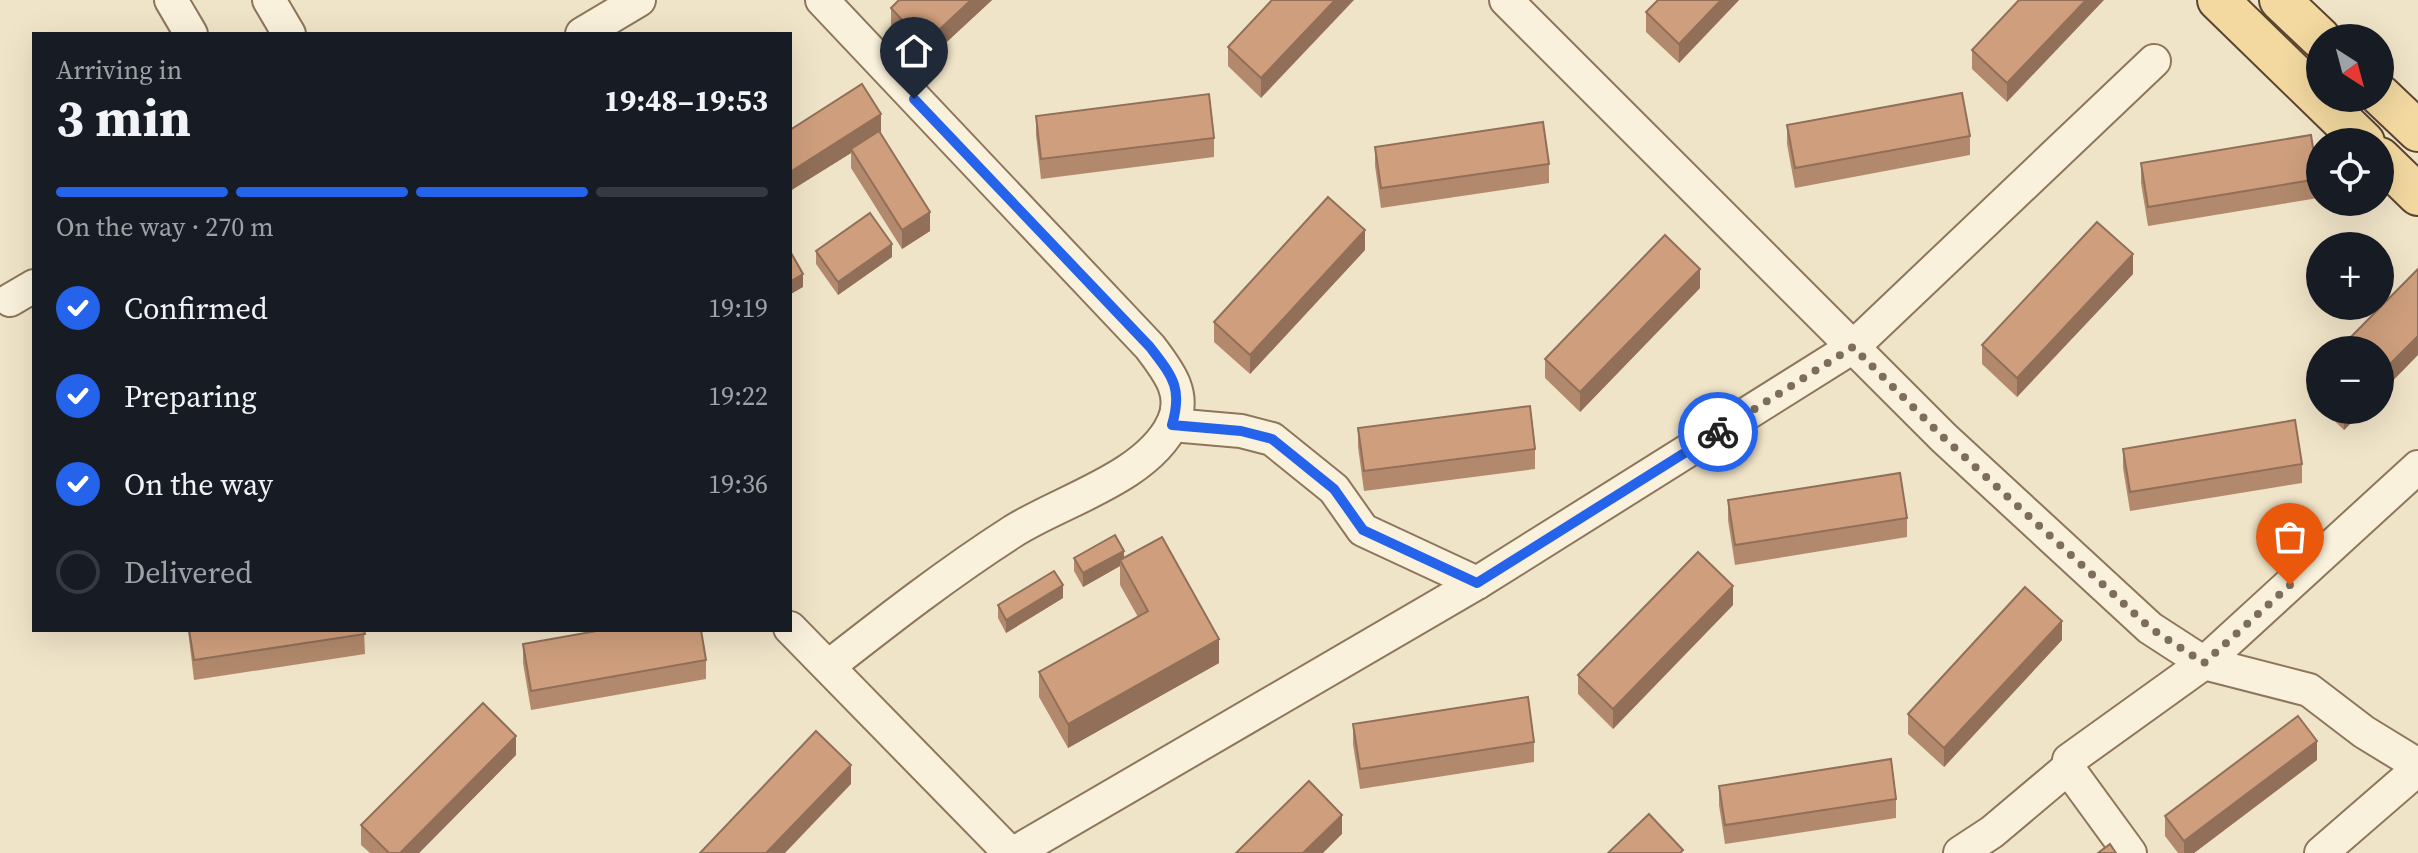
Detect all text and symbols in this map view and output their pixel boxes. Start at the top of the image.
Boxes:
pin [880,17,948,99]
north arrow [2306,24,2394,112]
map controls [2306,24,2394,424]
icon: home [892,29,936,73]
text: Arriving in [56,52,182,88]
text: 19:48–19:53 [604,80,768,121]
text: 3 min [56,82,191,153]
button: locate [2306,128,2394,216]
text: On the way · 270 m [56,209,274,245]
button: + [2306,232,2394,320]
icon: check [56,286,100,330]
text: Confirmed [124,288,268,329]
text: 19:19 [708,290,768,326]
button: − [2306,336,2394,424]
icon: check [56,374,100,418]
text: Preparing [124,376,257,417]
text: 19:22 [708,378,768,414]
courier [1678,392,1758,472]
icon: bike [1696,410,1740,454]
icon: check [56,462,100,506]
text: On the way [124,464,273,505]
text: 19:36 [708,466,768,502]
pin [2256,503,2324,585]
icon: bag [2268,515,2312,559]
text: Delivered [124,552,252,593]

